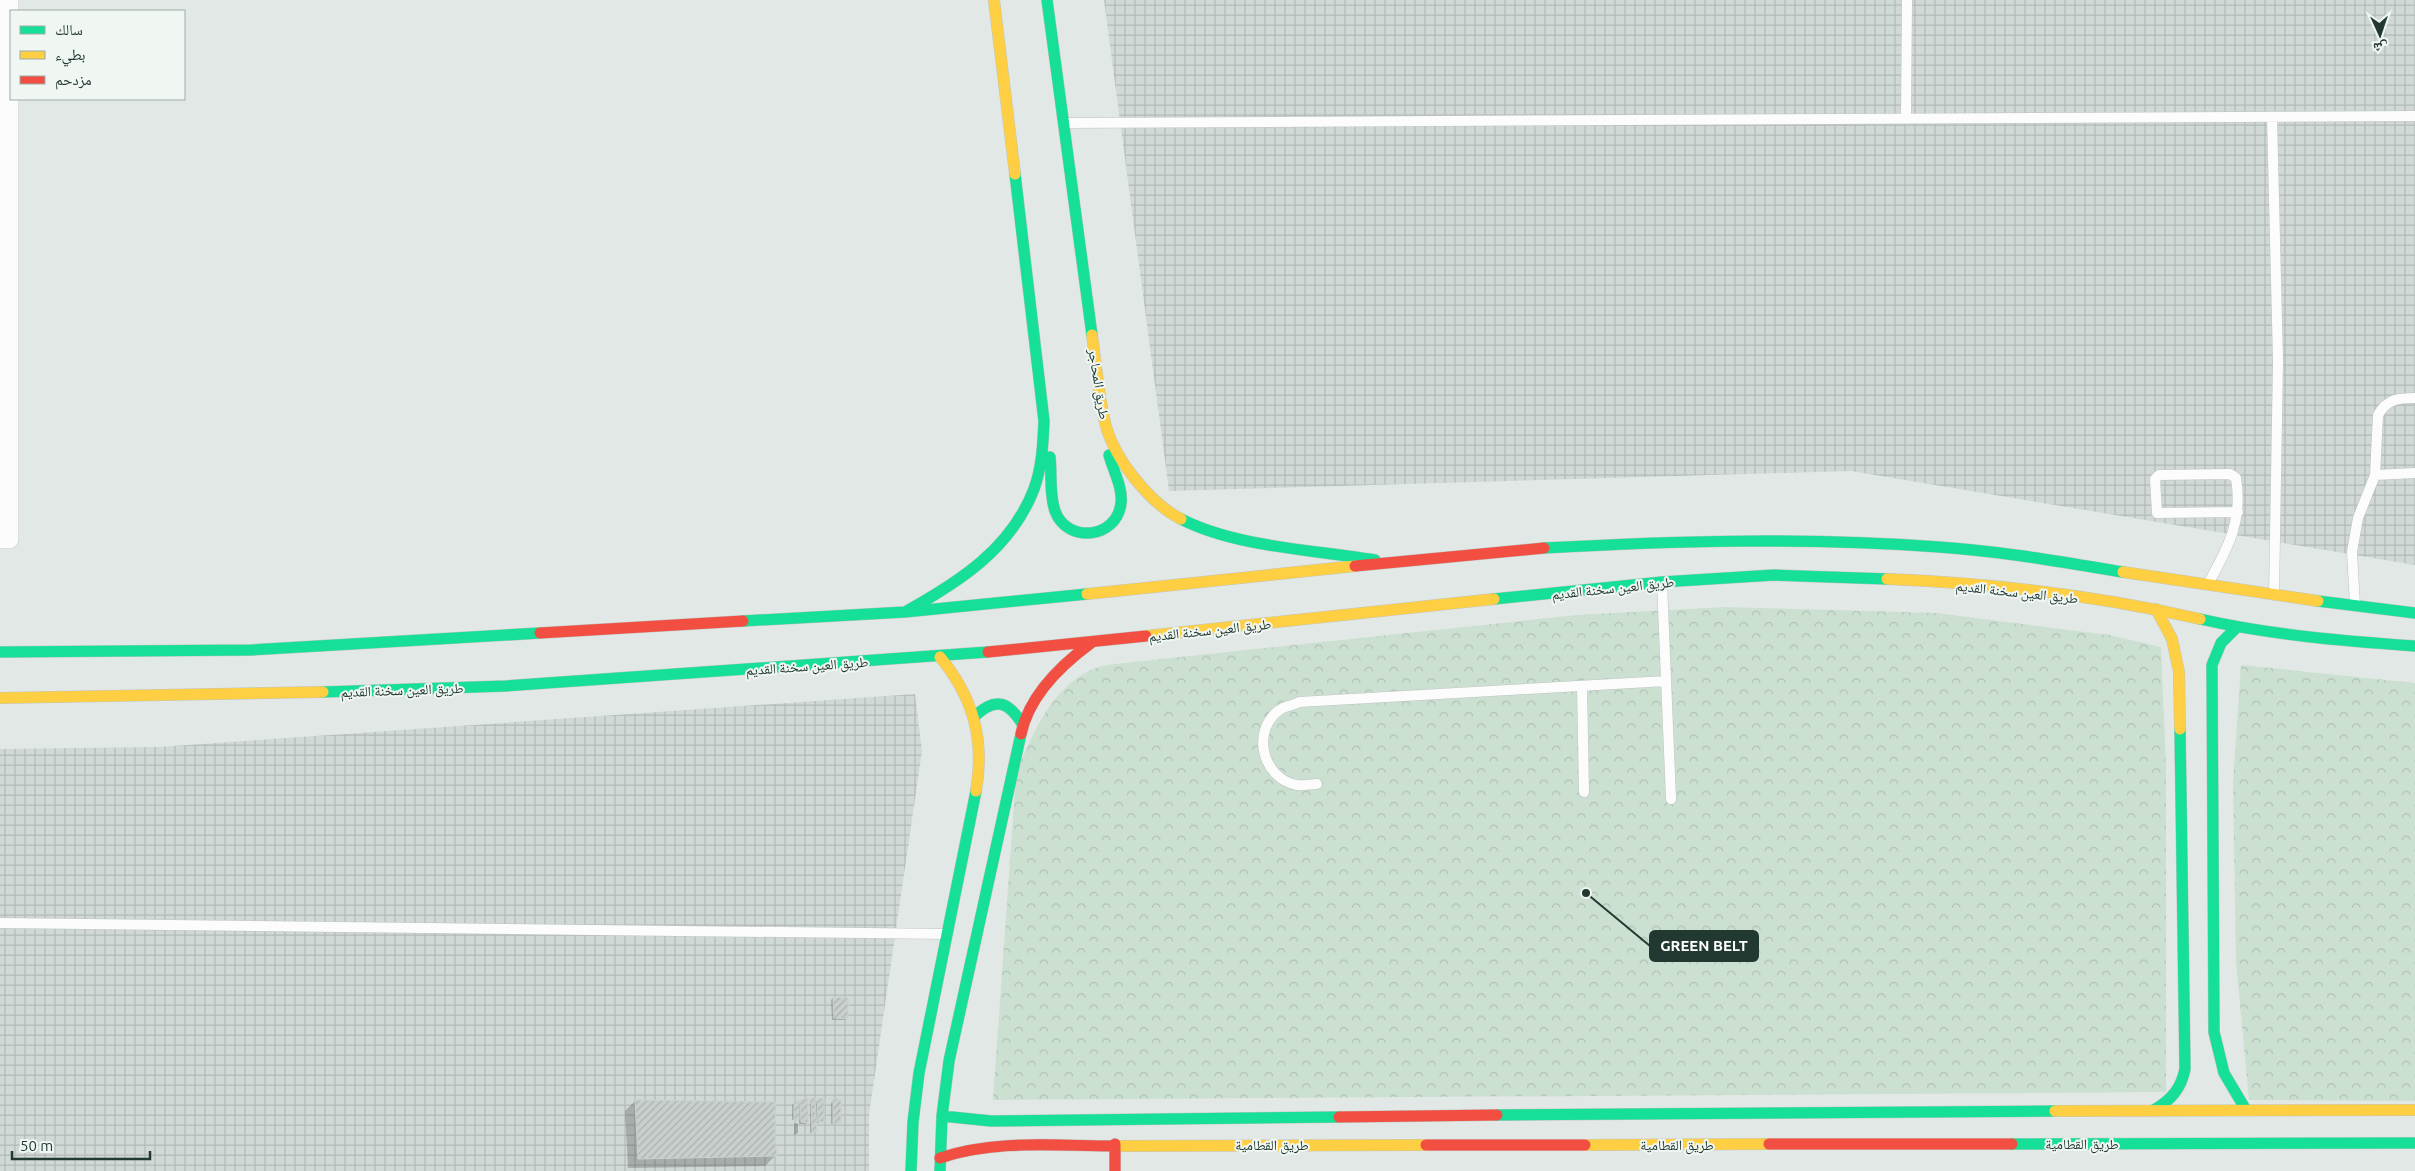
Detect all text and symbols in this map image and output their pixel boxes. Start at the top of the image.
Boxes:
legend [10,10,185,100]
north arrow [2355,10,2405,60]
text: سالك [55,21,83,38]
text: ش [2373,39,2389,56]
text: بطيء [55,46,85,67]
text: مزدحم [55,71,92,90]
street label: طريق المحاجر [1083,346,1112,421]
street label: طريق العين سخنة القديم [1551,574,1675,604]
street label: طريق العين سخنة القديم [1955,578,2079,608]
street label: طريق العين سخنة القديم [1148,616,1272,646]
street label: طريق العين سخنة القديم [745,654,869,680]
street label: طريق العين سخنة القديم [340,680,464,702]
callout: GREEN BELT [1650,931,1758,961]
text: GREEN BELT [1660,937,1748,954]
scale bar [12,1128,150,1160]
street label: طريق القطامية [2045,1136,2119,1154]
text: 50 m [20,1137,53,1154]
street label: طريق القطامية [1235,1137,1309,1155]
street label: طريق القطامية [1640,1137,1714,1155]

